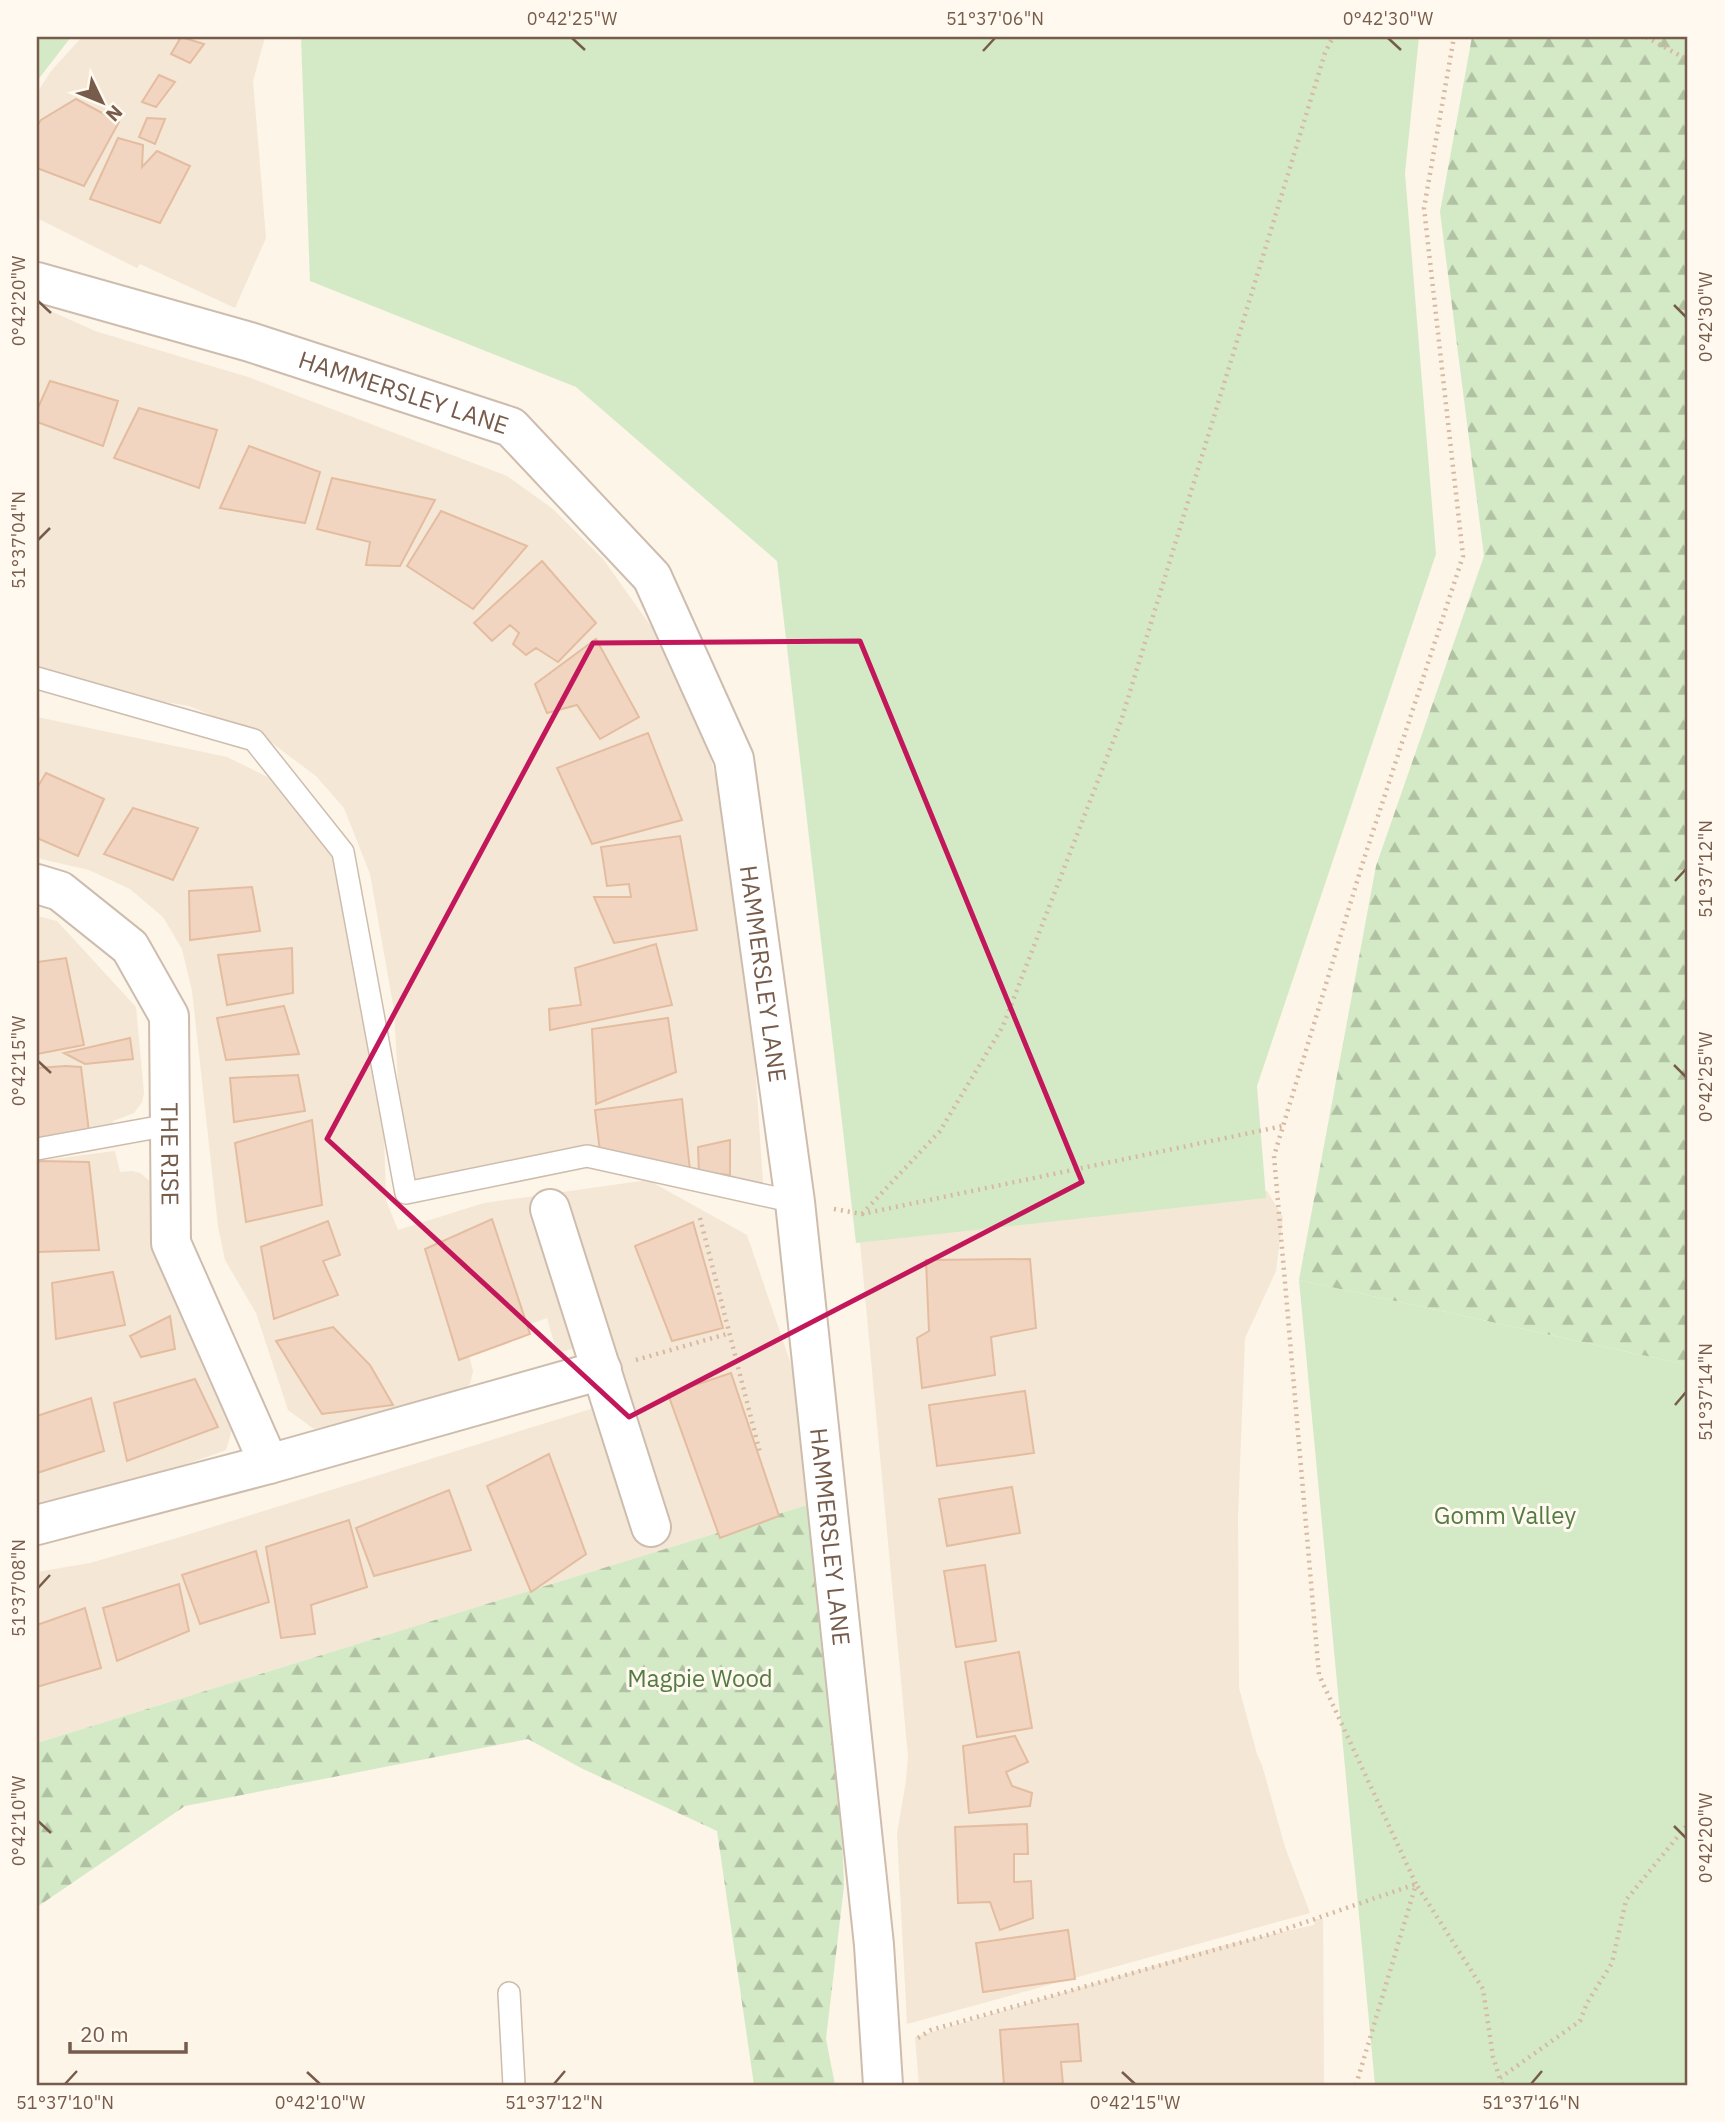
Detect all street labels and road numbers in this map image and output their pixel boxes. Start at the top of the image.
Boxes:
street label: HAMMERSLEY LANE [295,343,513,441]
street label: HAMMERSLEY LANE [733,863,794,1084]
street label: THE RISE [154,1102,187,1206]
street label: HAMMERSLEY LANE [803,1426,858,1647]

